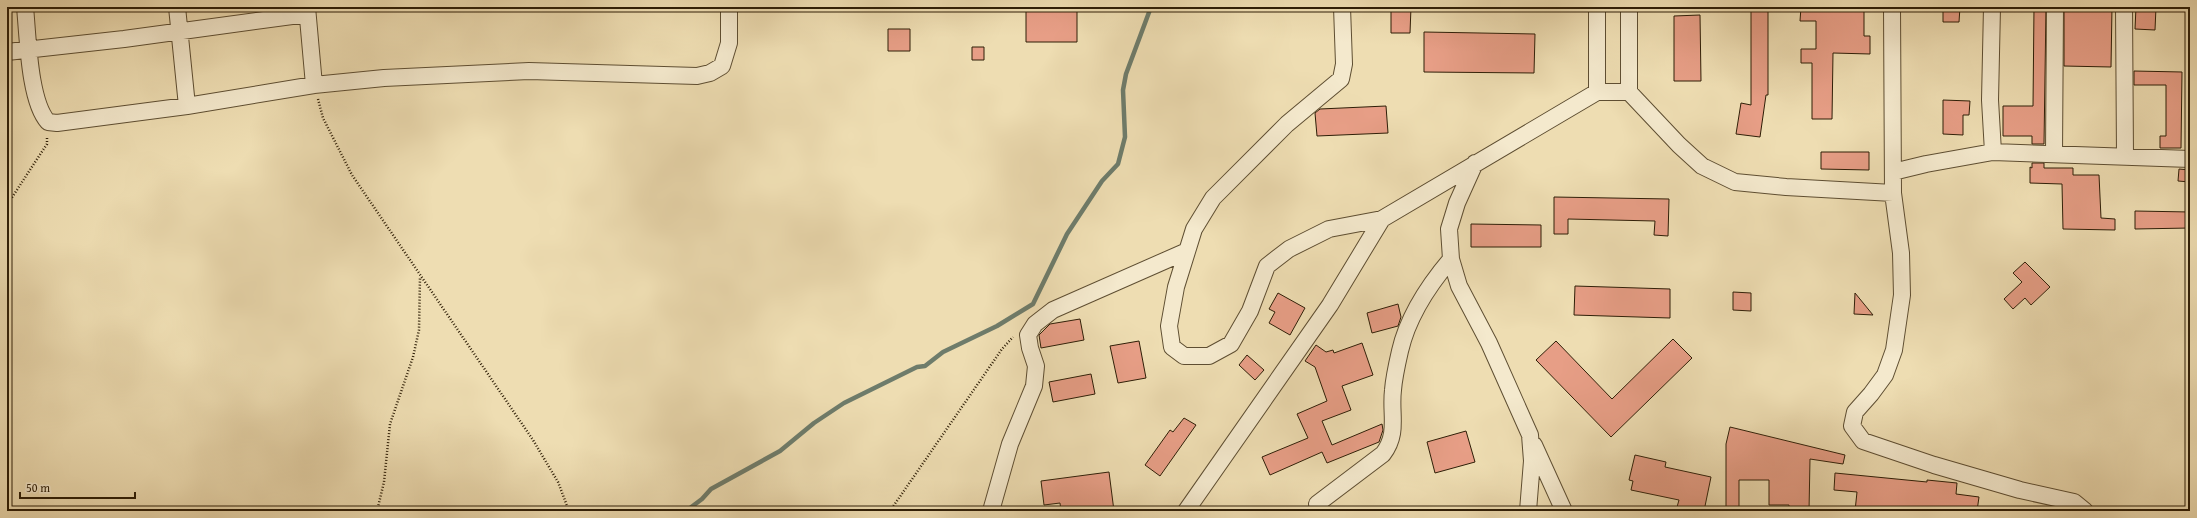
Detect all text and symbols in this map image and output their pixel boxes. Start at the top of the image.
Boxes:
scale bar [20,474,135,500]
text: 50 m [26,479,50,496]

